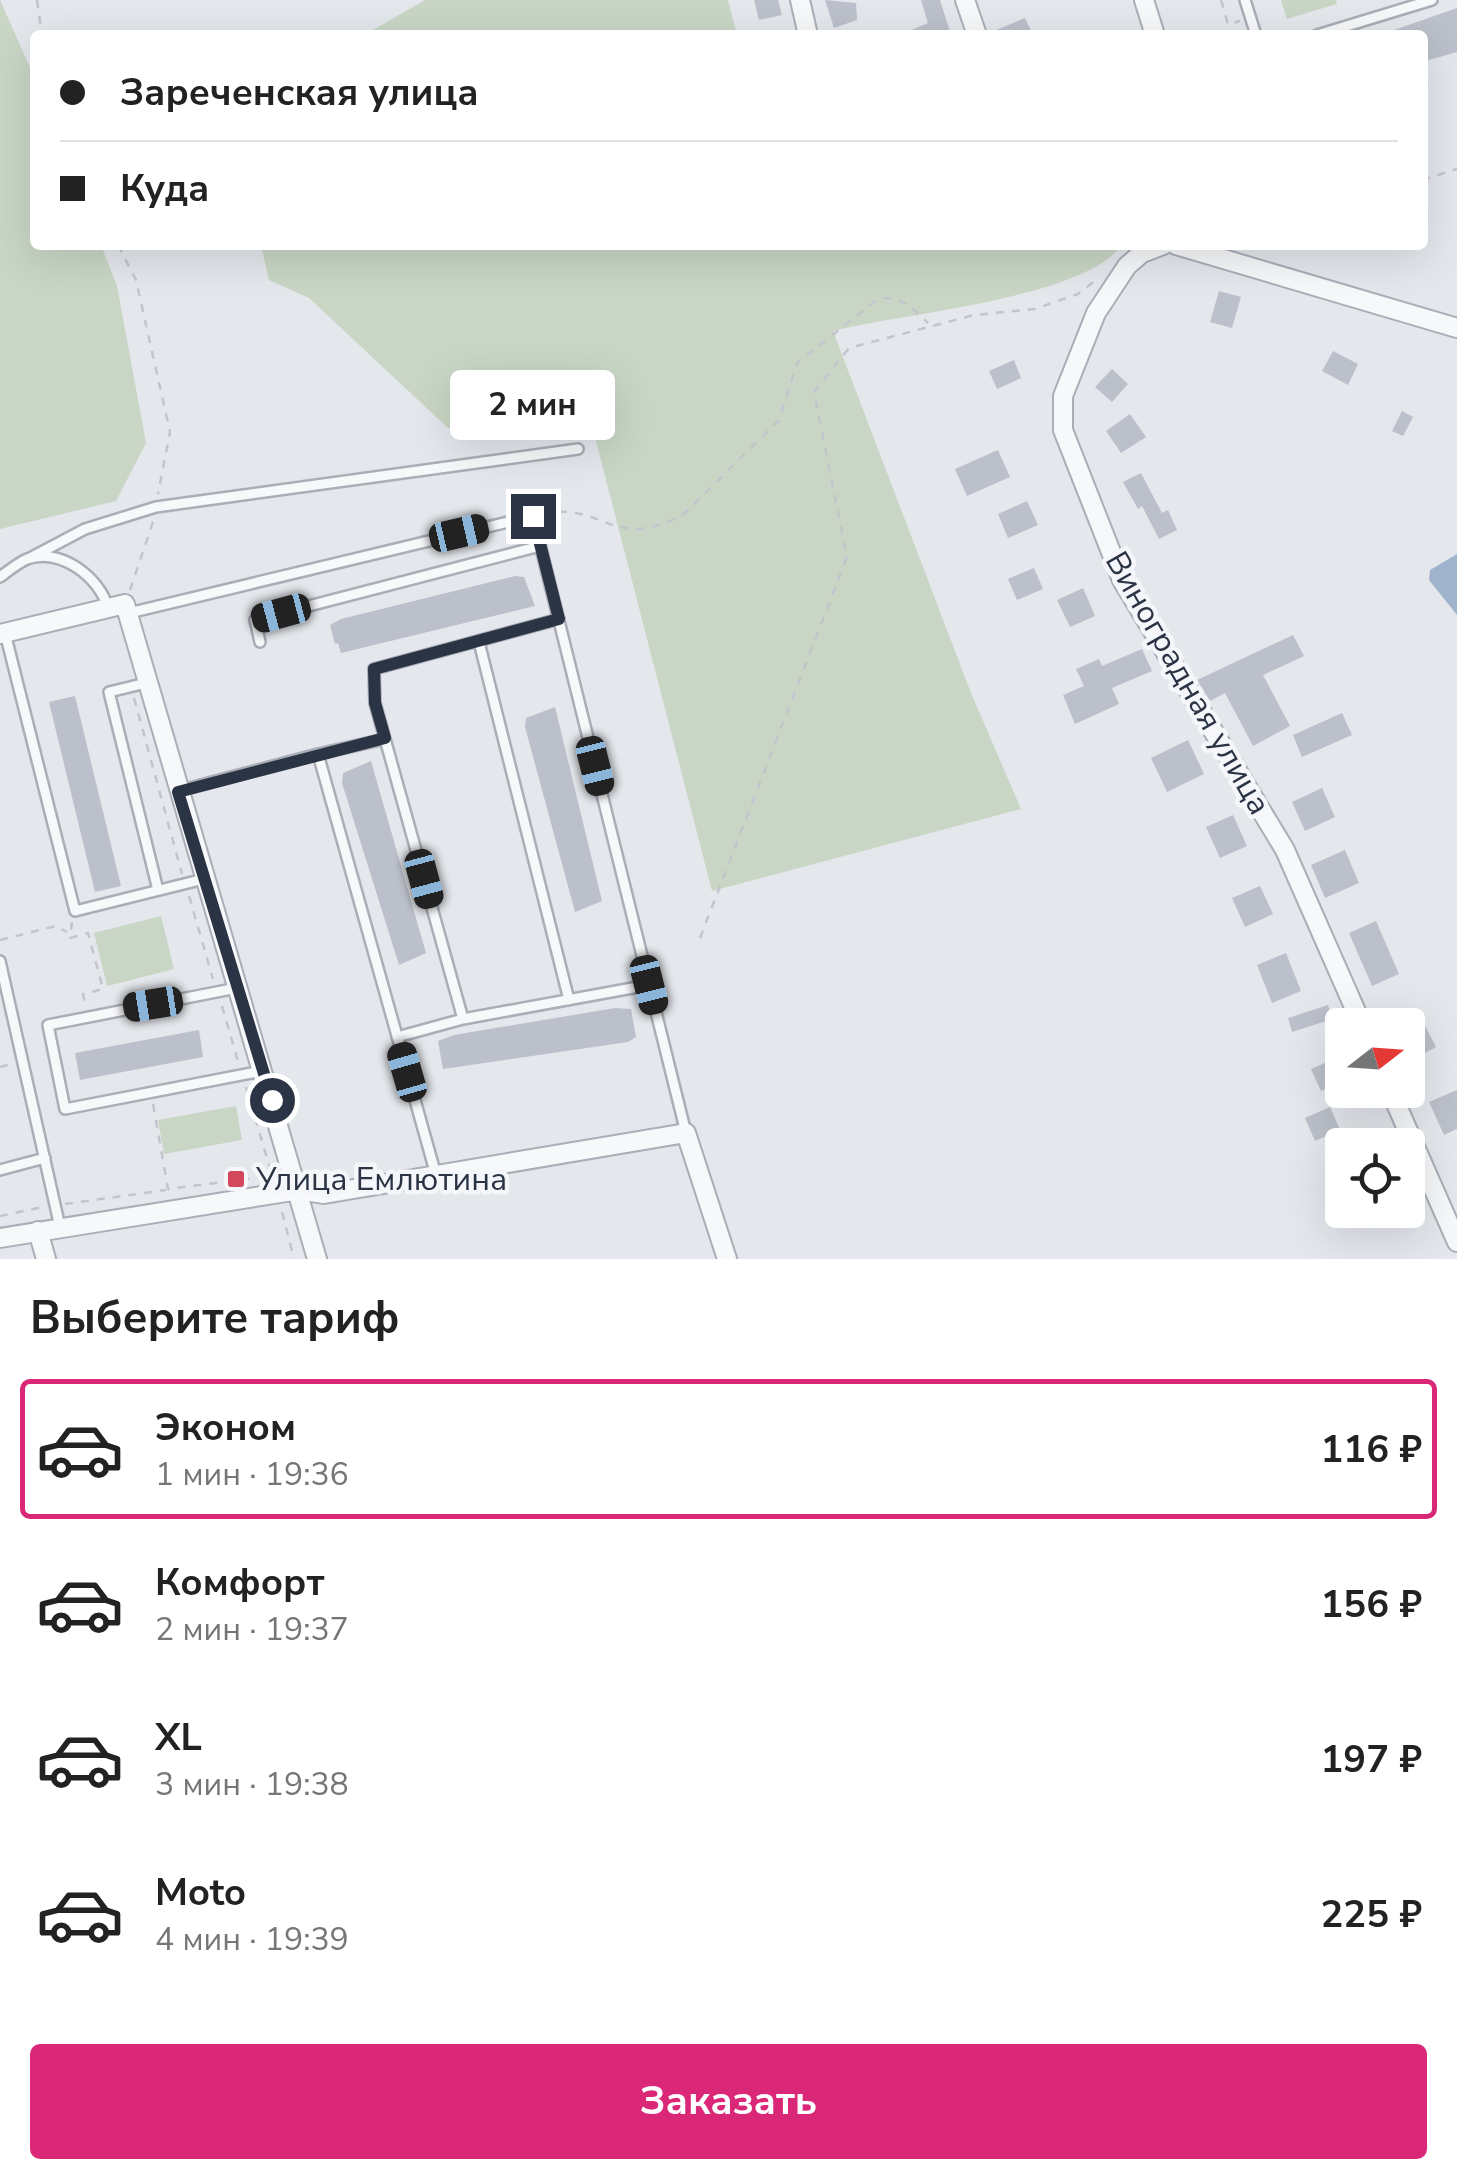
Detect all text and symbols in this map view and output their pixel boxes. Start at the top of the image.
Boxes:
text: Зареченская улица [120,67,479,118]
text: Куда [120,163,209,214]
callout: 2 мин [450,371,616,441]
text: 2 мин [488,383,577,426]
route end [511,494,556,539]
car [426,512,492,554]
street label: Виноградная улица [1095,544,1281,822]
car [248,591,314,635]
car [573,733,617,799]
car [402,846,446,912]
car [627,952,671,1018]
car [121,984,185,1024]
north arrow [1325,1008,1425,1108]
map controls [1325,1008,1425,1228]
car [384,1039,430,1105]
route start [250,1078,295,1123]
button: locate [1325,1128,1425,1228]
place label: Улица Емлютина [255,1158,507,1201]
marker: Улица Емлютина [225,1168,247,1190]
text: Выберите тариф [30,1288,400,1349]
text: Эконом [155,1402,296,1453]
icon: car [35,1404,125,1494]
text: 116 ₽ [1321,1424,1422,1475]
text: 1 мин · 19:36 [155,1453,349,1496]
text: Комфорт [155,1557,324,1608]
icon: car [35,1559,125,1649]
text: 156 ₽ [1321,1579,1422,1630]
text: 2 мин · 19:37 [155,1608,349,1651]
text: XL [155,1712,202,1763]
icon: car [35,1714,125,1804]
text: 197 ₽ [1321,1734,1422,1785]
text: 3 мин · 19:38 [155,1763,349,1806]
text: Moto [155,1867,246,1918]
icon: car [35,1869,125,1959]
text: 225 ₽ [1321,1889,1422,1940]
text: 4 мин · 19:39 [155,1918,349,1961]
button: Заказать [30,2044,1427,2159]

